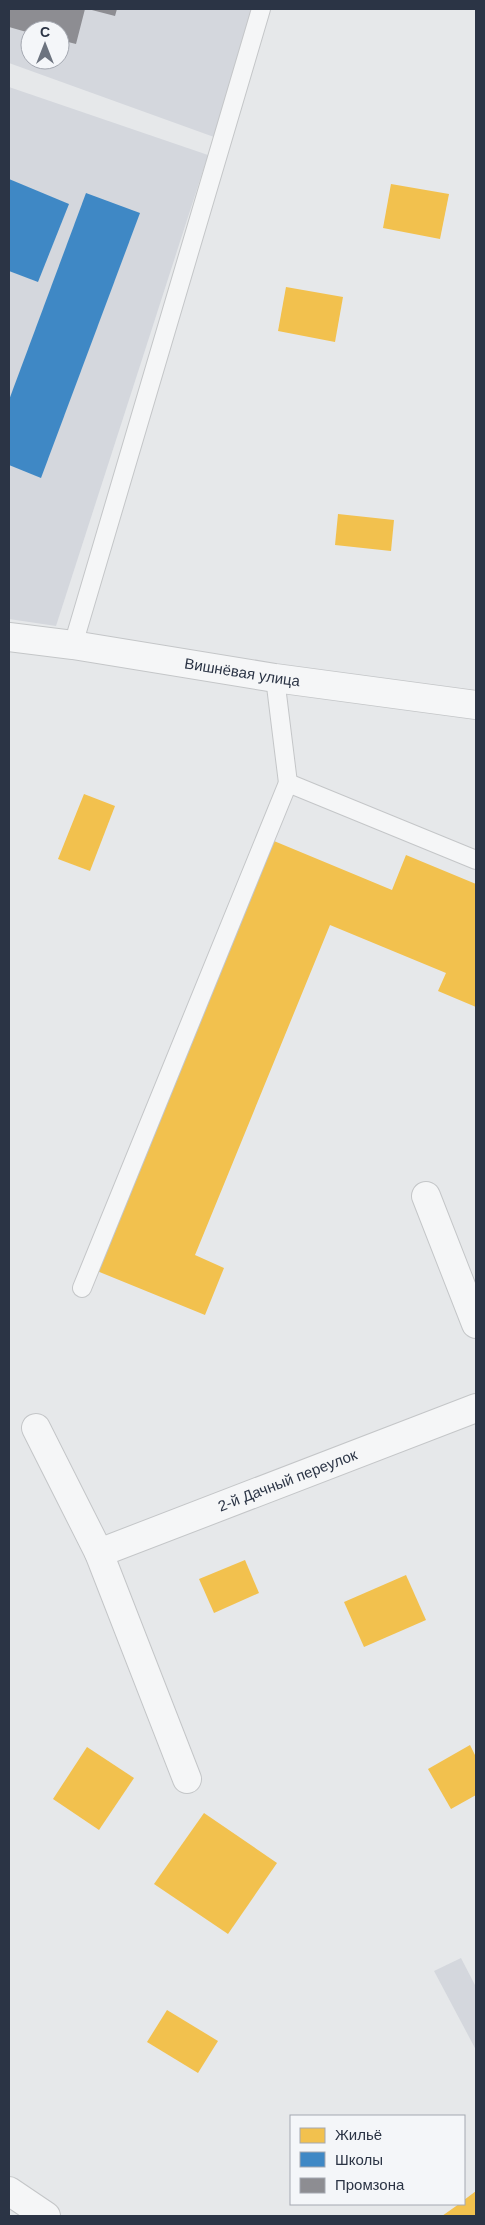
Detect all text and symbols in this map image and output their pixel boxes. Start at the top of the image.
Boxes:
north arrow [20,20,70,70]
text: С [40,24,50,40]
street label: Вишнёвая улица [183,654,302,689]
street label: 2-й Дачный переулок [215,1445,360,1514]
legend [290,2115,465,2205]
text: Жильё [335,2126,382,2143]
text: Школы [335,2151,383,2168]
text: Промзона [335,2176,405,2193]

